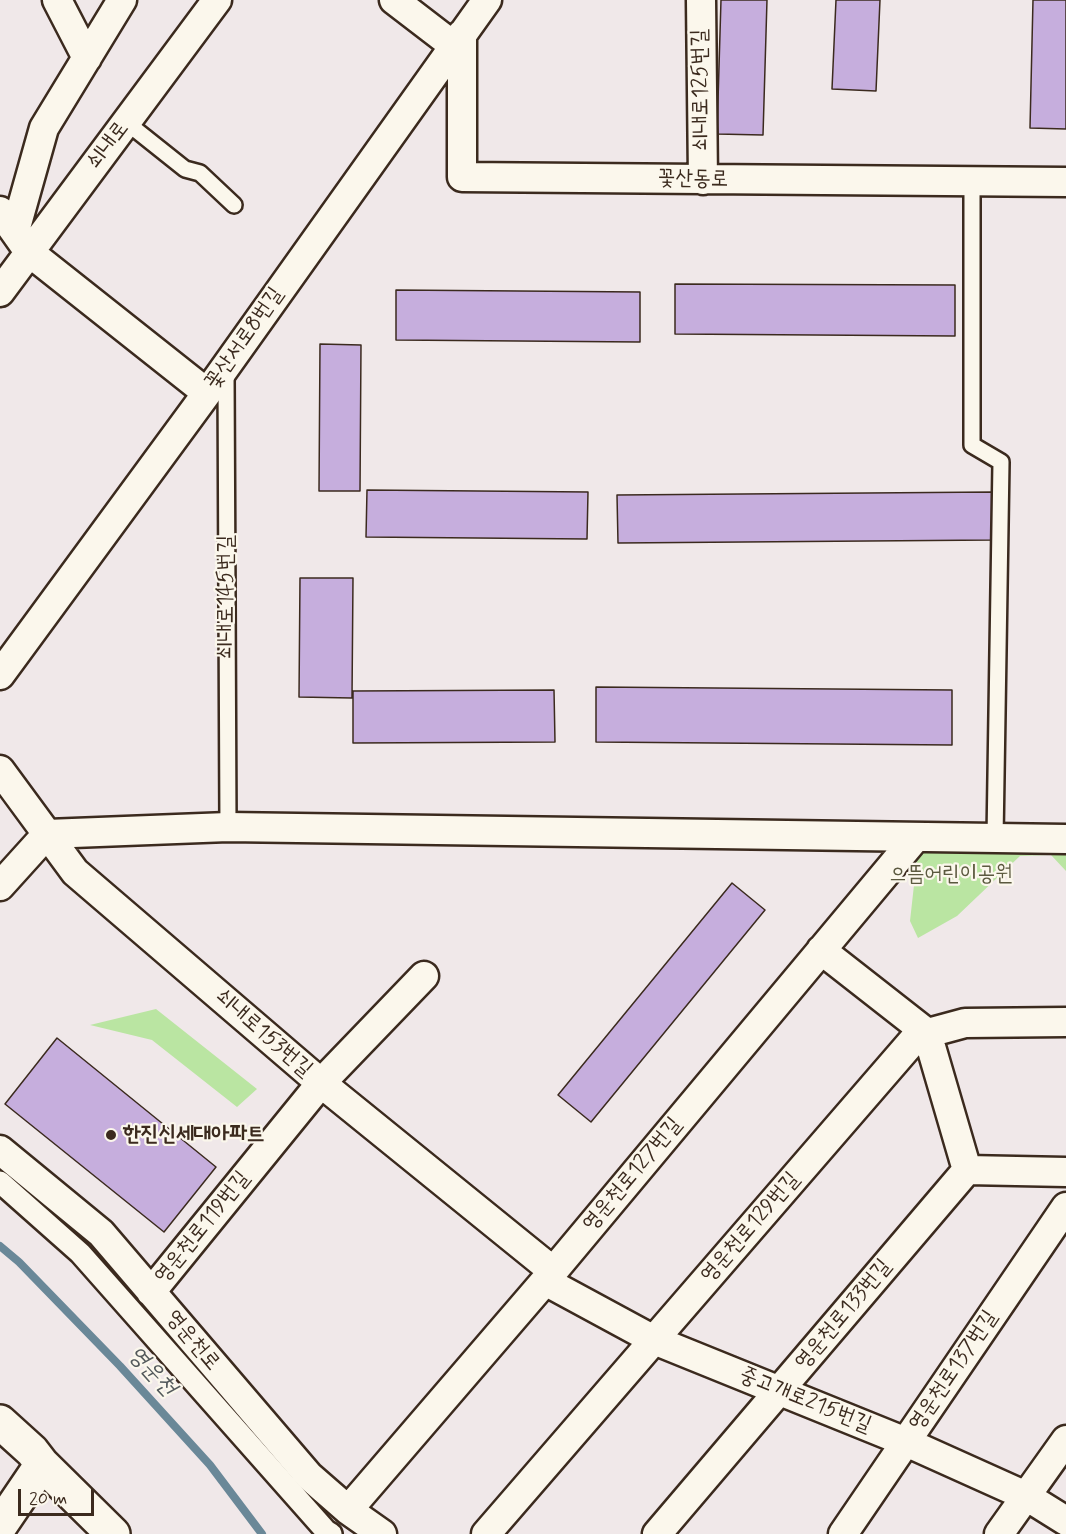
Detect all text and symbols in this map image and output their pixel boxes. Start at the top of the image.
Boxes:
street label: 쇠내로125번길 [688,29,716,151]
street label: 쇠내로 [82,117,136,175]
street label: 꽃산동로 [657,166,729,194]
street label: 꽃산서로8번길 [200,283,290,395]
street label: 쇠내로145번길 [214,535,240,659]
park label: 으뜸어린이공원 [889,862,1013,888]
street label: 쇠내로153번길 [209,985,317,1083]
street label: 영운천로127번길 [578,1113,688,1237]
place label: 한진신세대아파트 [123,1122,265,1148]
marker: 한진신세대아파트 [104,1128,118,1142]
street label: 영운천로119번길 [150,1167,256,1289]
street label: 영운천로129번길 [696,1167,806,1289]
street label: 영운천로133번길 [790,1254,898,1376]
street label: 영운천로 [159,1305,225,1377]
street label: 영운천로137번길 [904,1306,1004,1436]
water label: 영운천 [121,1341,181,1403]
street label: 중고개로215번길 [735,1363,875,1439]
scale bar [21,1477,98,1515]
text: 20 m [29,1487,67,1511]

